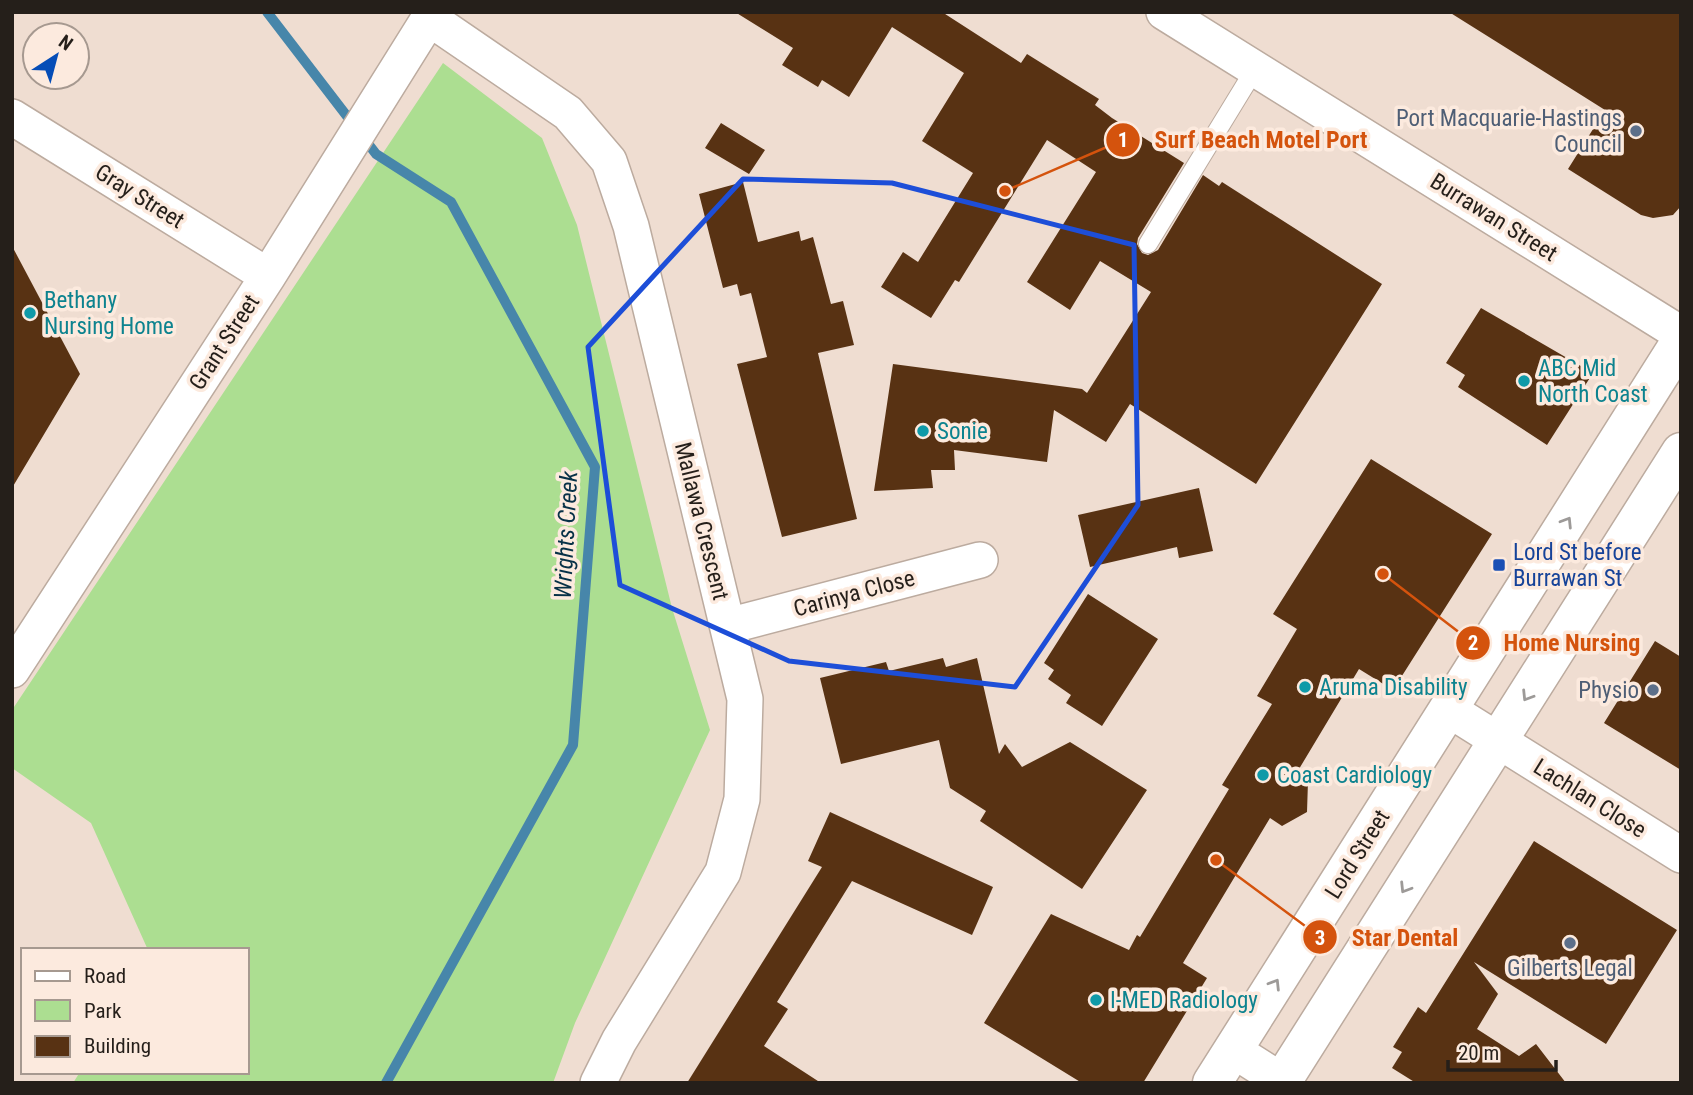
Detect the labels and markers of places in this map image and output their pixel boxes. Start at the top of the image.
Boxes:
place label: Port Macquarie-Hastings Council [1396,105,1622,158]
callout: Surf Beach Motel Port [1105,117,1381,162]
marker: Port Macquarie-Hastings Council [1628,123,1644,139]
place label: Bethany Nursing Home [44,287,174,340]
marker: Bethany Nursing Home [22,305,38,321]
place label: ABC Mid North Coast [1538,355,1647,408]
marker: ABC Mid North Coast [1516,373,1532,389]
place label: Sonie [937,418,988,445]
marker: Sonie [915,423,931,439]
place label: Lord St before Burrawan St [1513,539,1642,592]
marker: Lord St before Burrawan St [1491,557,1507,573]
callout: Home Nursing [1455,620,1655,665]
place label: Aruma Disability [1319,674,1468,701]
place label: Physio [1578,677,1639,704]
marker: Aruma Disability [1297,679,1313,695]
marker: Physio [1645,682,1661,698]
place label: Coast Cardiology [1277,762,1432,789]
marker: Coast Cardiology [1255,767,1271,783]
callout: Star Dental [1303,915,1472,960]
marker: Gilberts Legal [1562,935,1578,951]
place label: Gilberts Legal [1507,955,1633,982]
place label: I-MED Radiology [1110,987,1258,1014]
marker: I-MED Radiology [1088,992,1104,1008]

